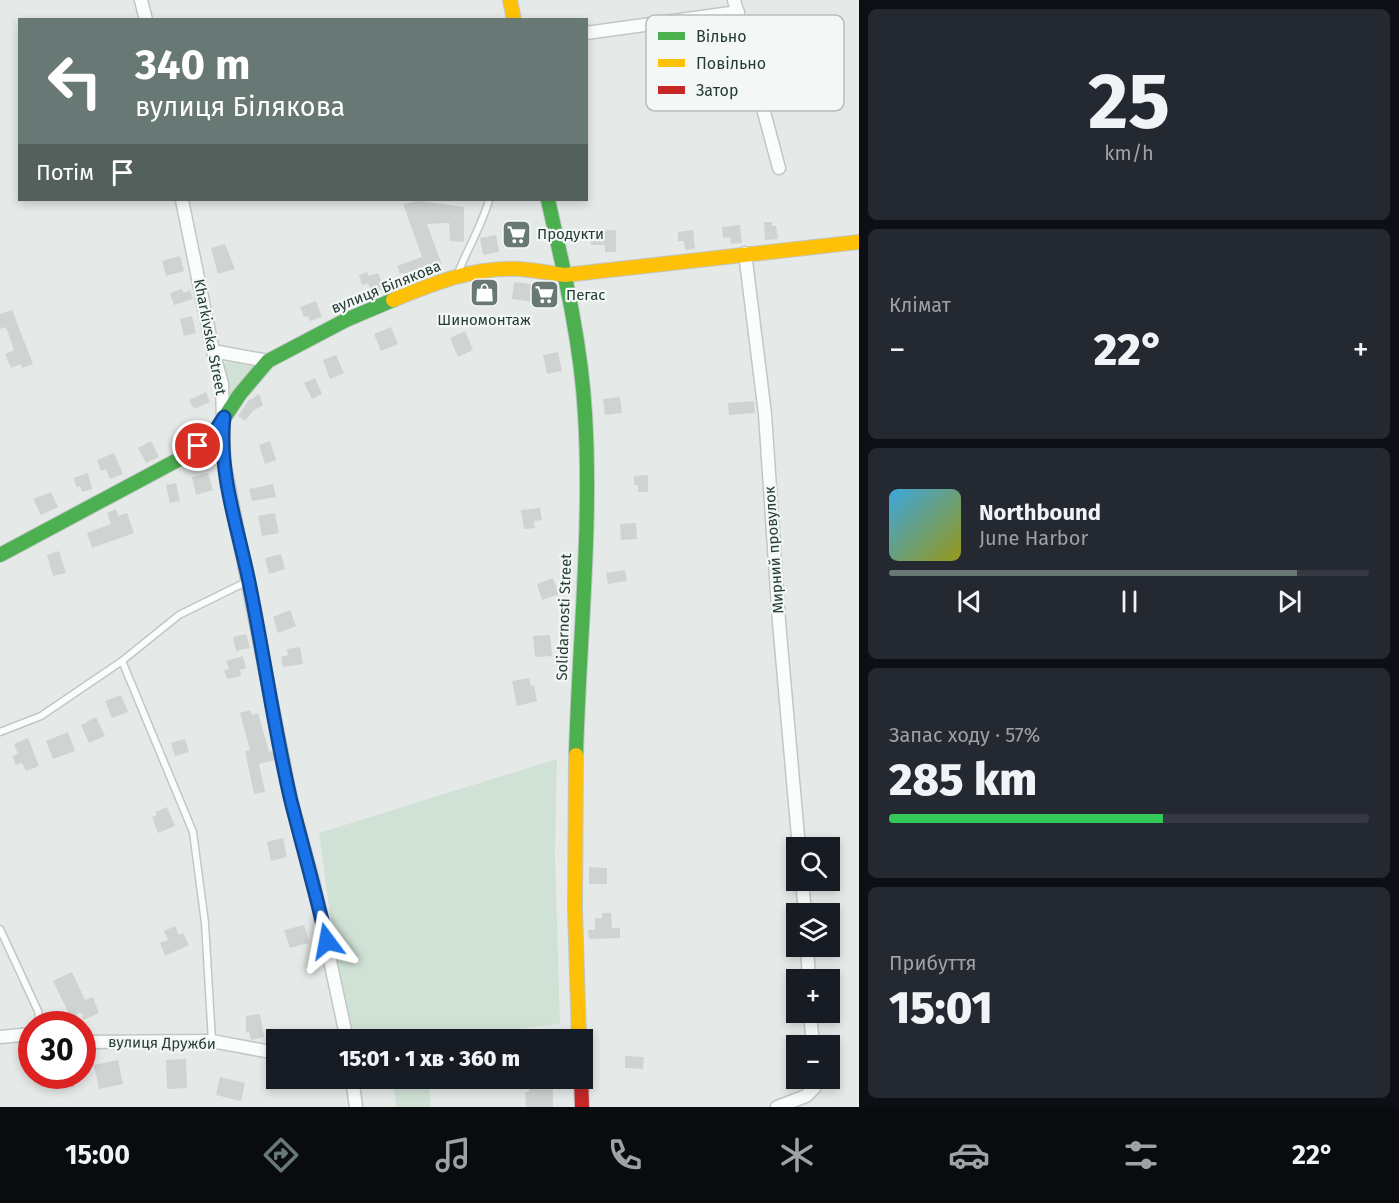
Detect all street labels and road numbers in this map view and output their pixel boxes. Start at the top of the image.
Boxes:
street label: вулиця Білякова [328,257,444,317]
street label: Kharkivska Street [190,277,230,397]
street label: Мирний провулок [761,486,787,614]
street label: Solidarnosti Street [553,552,575,681]
street label: вулиця Дружби [108,1033,216,1053]

